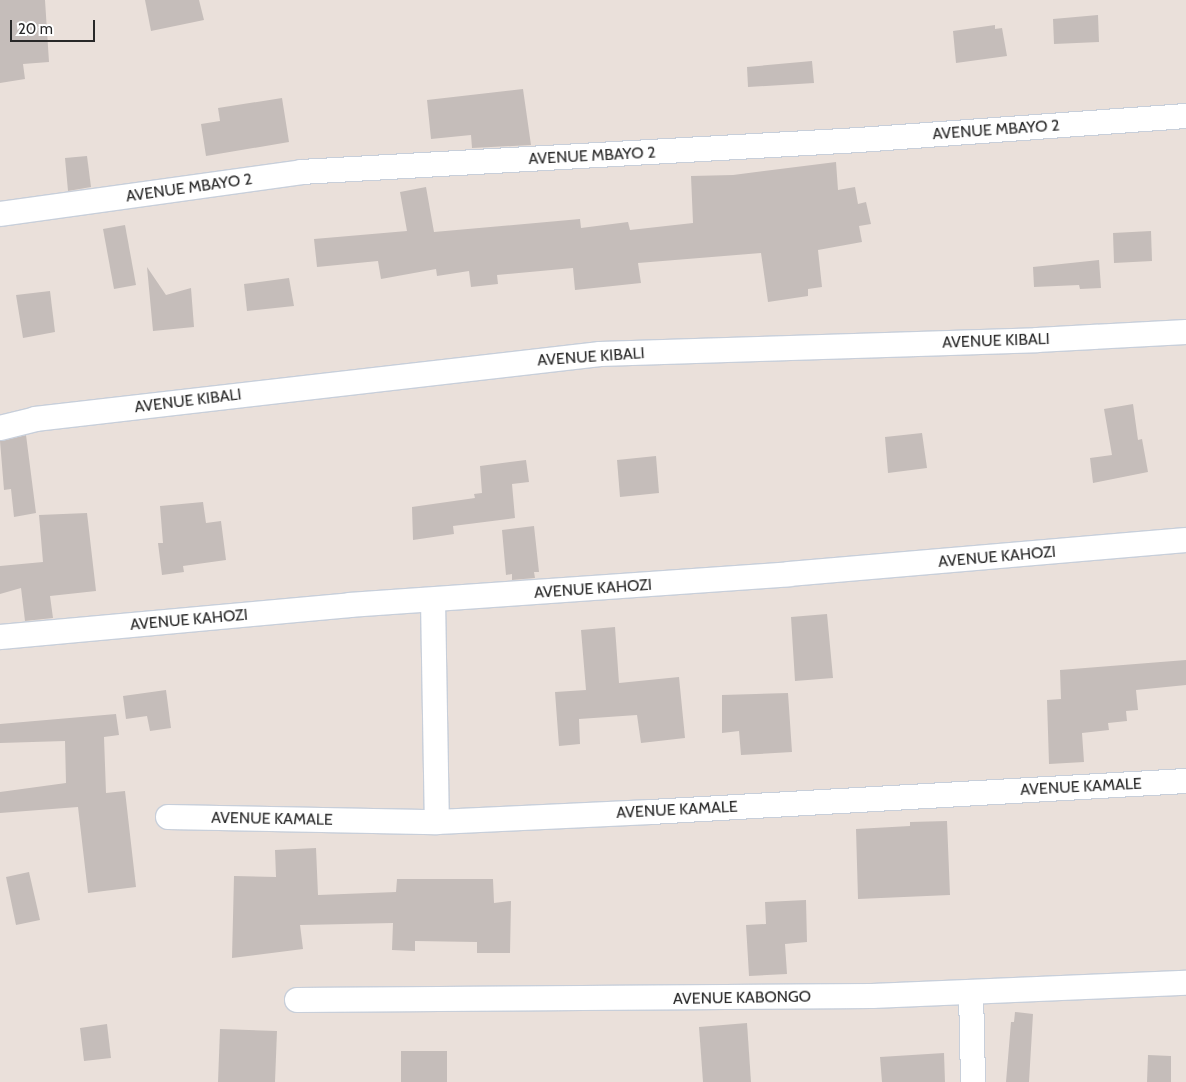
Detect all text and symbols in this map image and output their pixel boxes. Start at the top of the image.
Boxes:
scale bar [12,10,98,42]
text: 20 m [18,20,53,38]
street label: AVENUE MBAYO 2 [932,116,1060,144]
street label: AVENUE MBAYO 2 [528,143,656,169]
street label: AVENUE MBAYO 2 [125,170,253,206]
street label: AVENUE KIBALI [942,330,1050,352]
street label: AVENUE KIBALI [537,344,645,370]
street label: AVENUE KIBALI [133,385,243,417]
street label: AVENUE KAHOZI [937,542,1057,572]
street label: AVENUE KAHOZI [533,575,653,603]
street label: AVENUE KAHOZI [129,605,249,635]
street label: AVENUE KAMALE [1020,774,1142,800]
street label: AVENUE KAMALE [616,797,738,823]
street label: AVENUE KAMALE [211,808,333,830]
street label: AVENUE KABONGO [673,987,811,1009]

